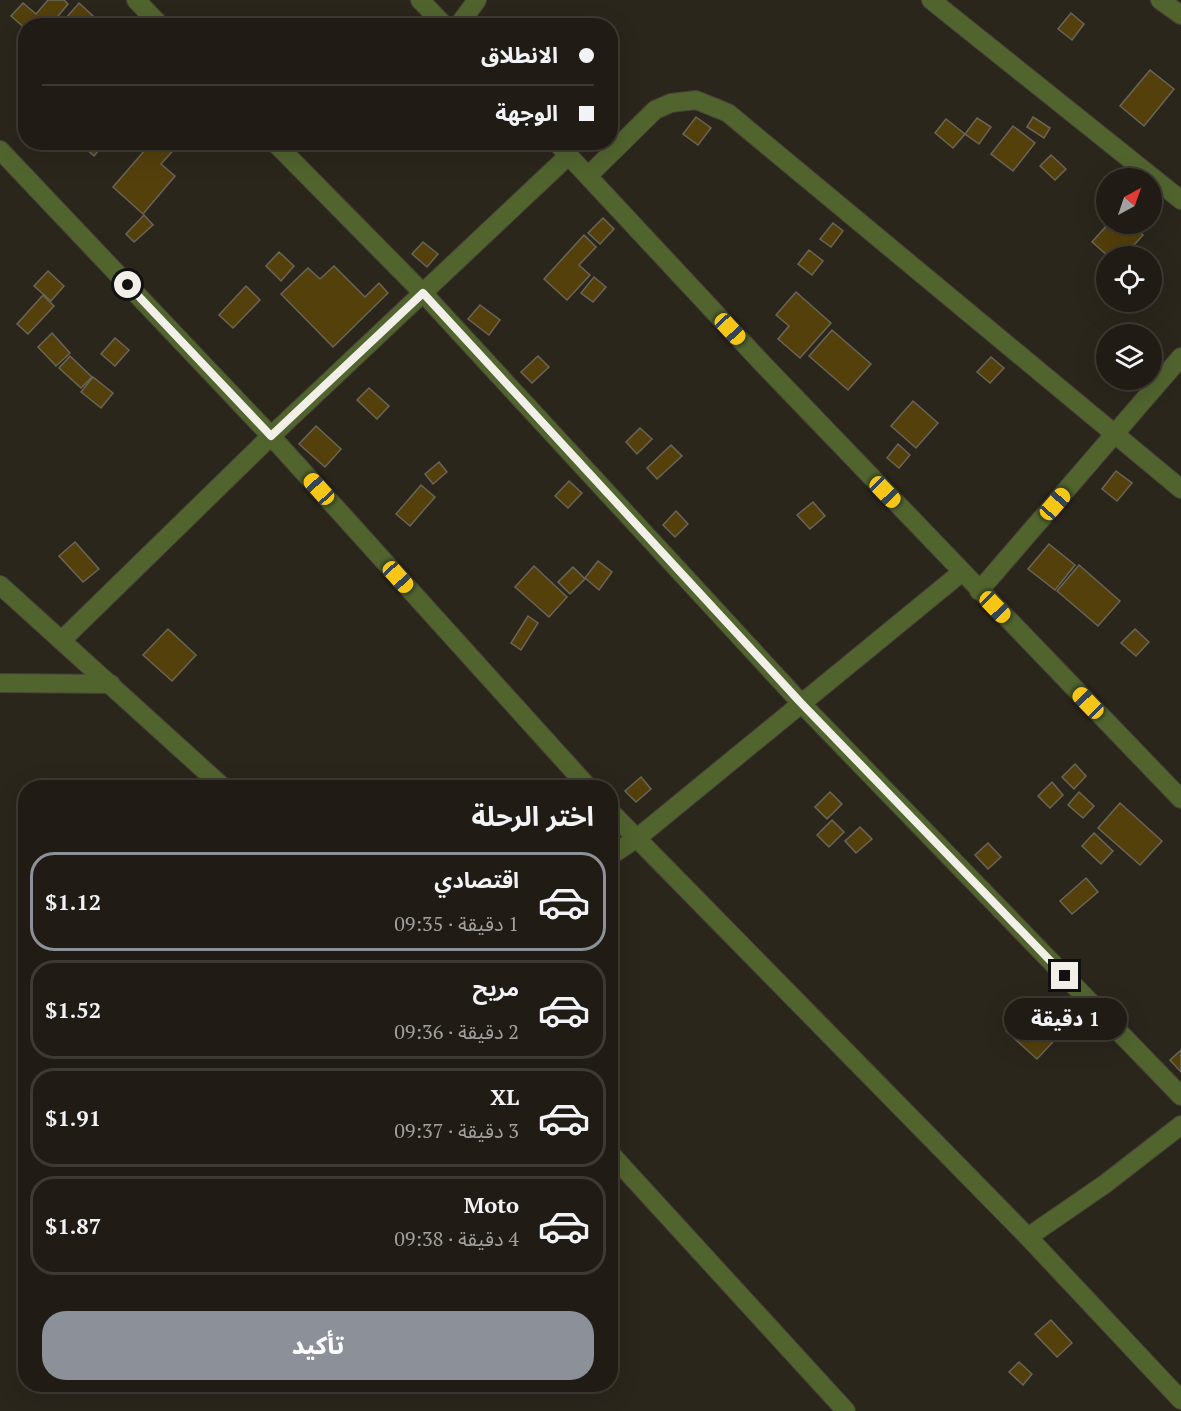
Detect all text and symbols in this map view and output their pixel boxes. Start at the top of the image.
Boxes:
text: الانطلاق [481,40,558,69]
text: الوجهة [495,98,558,127]
north arrow [1096,168,1162,234]
map controls [1096,168,1162,390]
button: locate [1096,246,1162,312]
route start [114,271,141,298]
car [711,310,749,348]
button: layers [1096,324,1162,390]
car [300,470,338,508]
car [866,473,904,511]
car [1036,485,1074,523]
car [379,558,417,596]
car [976,588,1014,626]
car [1069,684,1107,722]
text: اختر الرحلة [471,798,594,834]
text: اقتصادي [434,865,519,894]
icon: car [537,875,591,929]
text: $1.12 [45,887,101,916]
text: 1 دقيقة · 09:35 [394,910,519,937]
route end [1051,962,1078,989]
text: مريح [473,973,519,1002]
icon: car [537,983,591,1037]
text: $1.52 [45,995,101,1024]
callout: 1 دقيقة [1004,997,1126,1039]
text: 1 دقيقة [1031,1005,1100,1032]
text: 2 دقيقة · 09:36 [394,1018,519,1045]
text: XL [490,1082,519,1111]
icon: car [537,1091,591,1145]
text: $1.91 [45,1103,101,1132]
text: 3 دقيقة · 09:37 [394,1117,519,1144]
text: Moto [464,1190,519,1219]
icon: car [537,1199,591,1253]
text: $1.87 [45,1211,101,1240]
text: 4 دقيقة · 09:38 [394,1225,519,1252]
button: تأكيد [42,1311,594,1380]

